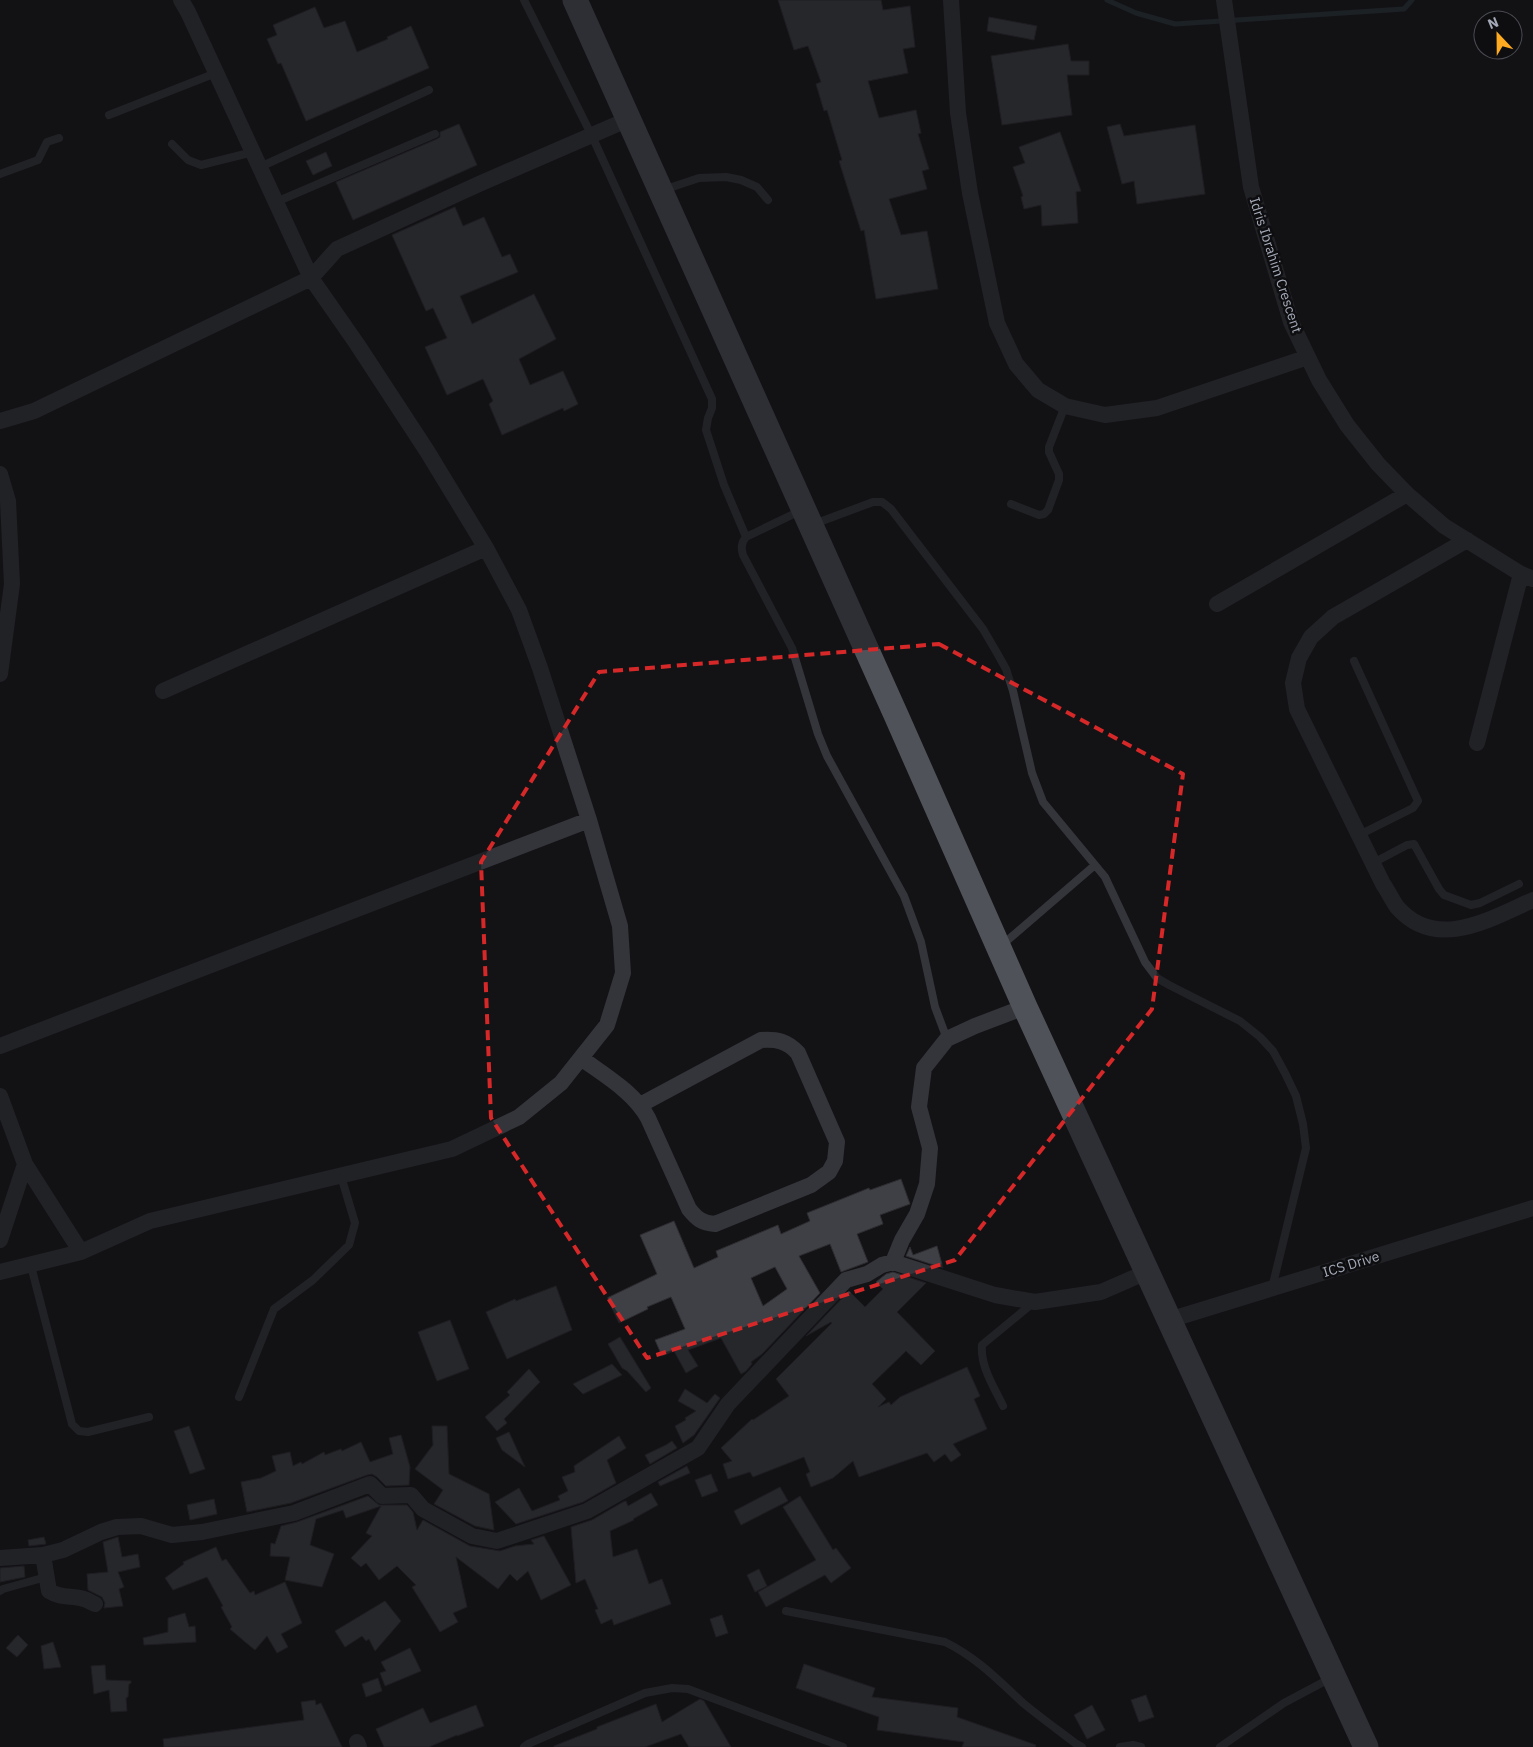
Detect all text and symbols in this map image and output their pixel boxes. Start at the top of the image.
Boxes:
north arrow [1473,10,1523,60]
text: N [1485,13,1501,33]
street label: Idris Ibrahim Crescent [1246,195,1306,335]
street label: ICS Drive [1321,1247,1382,1281]

